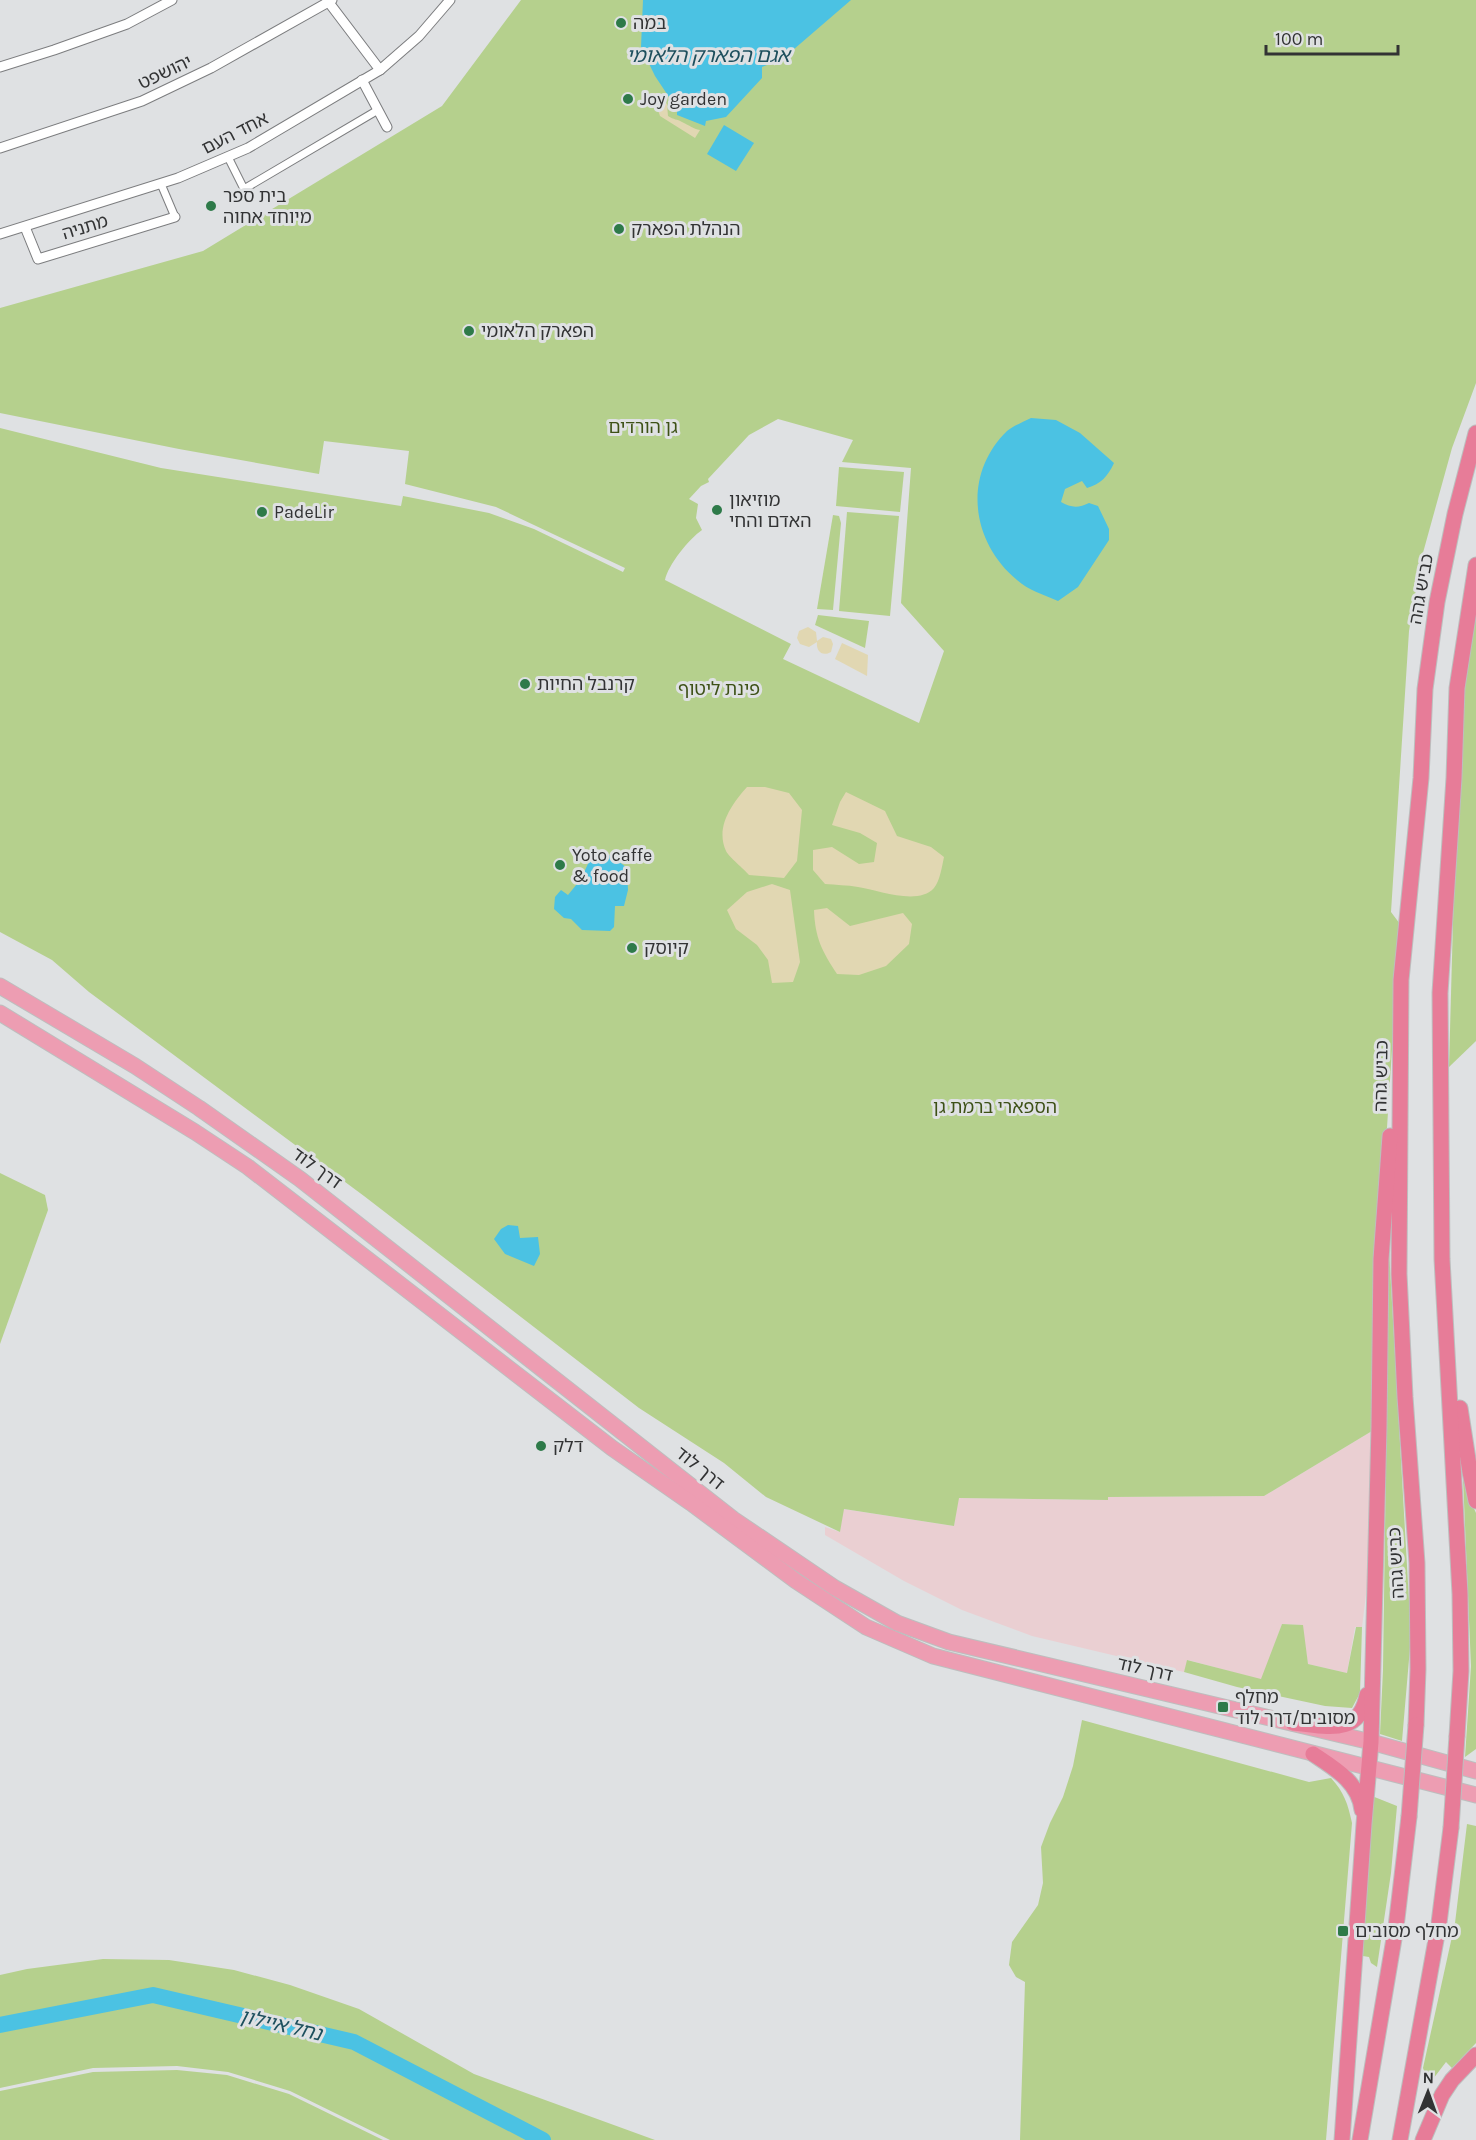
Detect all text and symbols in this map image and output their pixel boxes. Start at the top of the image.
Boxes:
place label: במה [633,12,666,34]
marker: במה [614,16,628,30]
scale bar [1266,18,1398,56]
text: 100 m [1275,28,1323,50]
water label: אגם הפארק הלאומי [626,44,792,67]
street label: יהושפט [135,50,195,94]
place label: Joy garden [640,88,727,110]
marker: Joy garden [621,92,635,106]
street label: אחד העם [198,107,272,159]
place label: בית ספר מיוחד אחוה [223,185,312,228]
marker: בית ספר מיוחד אחוה [204,199,218,213]
street label: מתניה [59,210,111,244]
place label: הנהלת הפארק [631,218,740,240]
marker: הנהלת הפארק [612,222,626,236]
place label: הפארק הלאומי [481,320,594,342]
marker: הפארק הלאומי [462,324,476,338]
park label: גן הורדים [608,416,678,438]
place label: מוזיאון האדם והחי [729,489,812,532]
place label: PadeLir [274,501,335,523]
marker: מוזיאון האדם והחי [710,503,724,517]
marker: PadeLir [255,505,269,519]
street label: כביש גהה [1404,552,1438,626]
place label: קרנבל החיות [537,673,635,695]
marker: קרנבל החיות [518,677,532,691]
park label: פינת ליטוף [678,678,760,700]
place label: Yoto caffe & food [572,844,652,887]
marker: Yoto caffe & food [553,858,567,872]
place label: קיוסק [644,937,689,959]
marker: קיוסק [625,941,639,955]
street label: כביש גהה [1369,1040,1393,1112]
park label: הספארי ברמת גן [933,1096,1057,1118]
street label: דרך לוד [288,1142,347,1194]
place label: דלק [553,1435,584,1457]
marker: דלק [534,1439,548,1453]
street label: דרך לוד [671,1442,729,1495]
street label: כביש גהה [1383,1527,1409,1599]
street label: דרך לוד [1115,1652,1175,1686]
place label: מחלף מסובים/דרך לוד [1235,1686,1356,1729]
marker: מחלף מסובים/דרך לוד [1216,1700,1230,1714]
place label: מחלף מסובים [1355,1920,1459,1942]
marker: מחלף מסובים [1336,1924,1350,1938]
water label: נחל איילון [238,2005,325,2046]
north arrow [1398,2062,1458,2122]
text: N [1422,2068,1434,2087]

